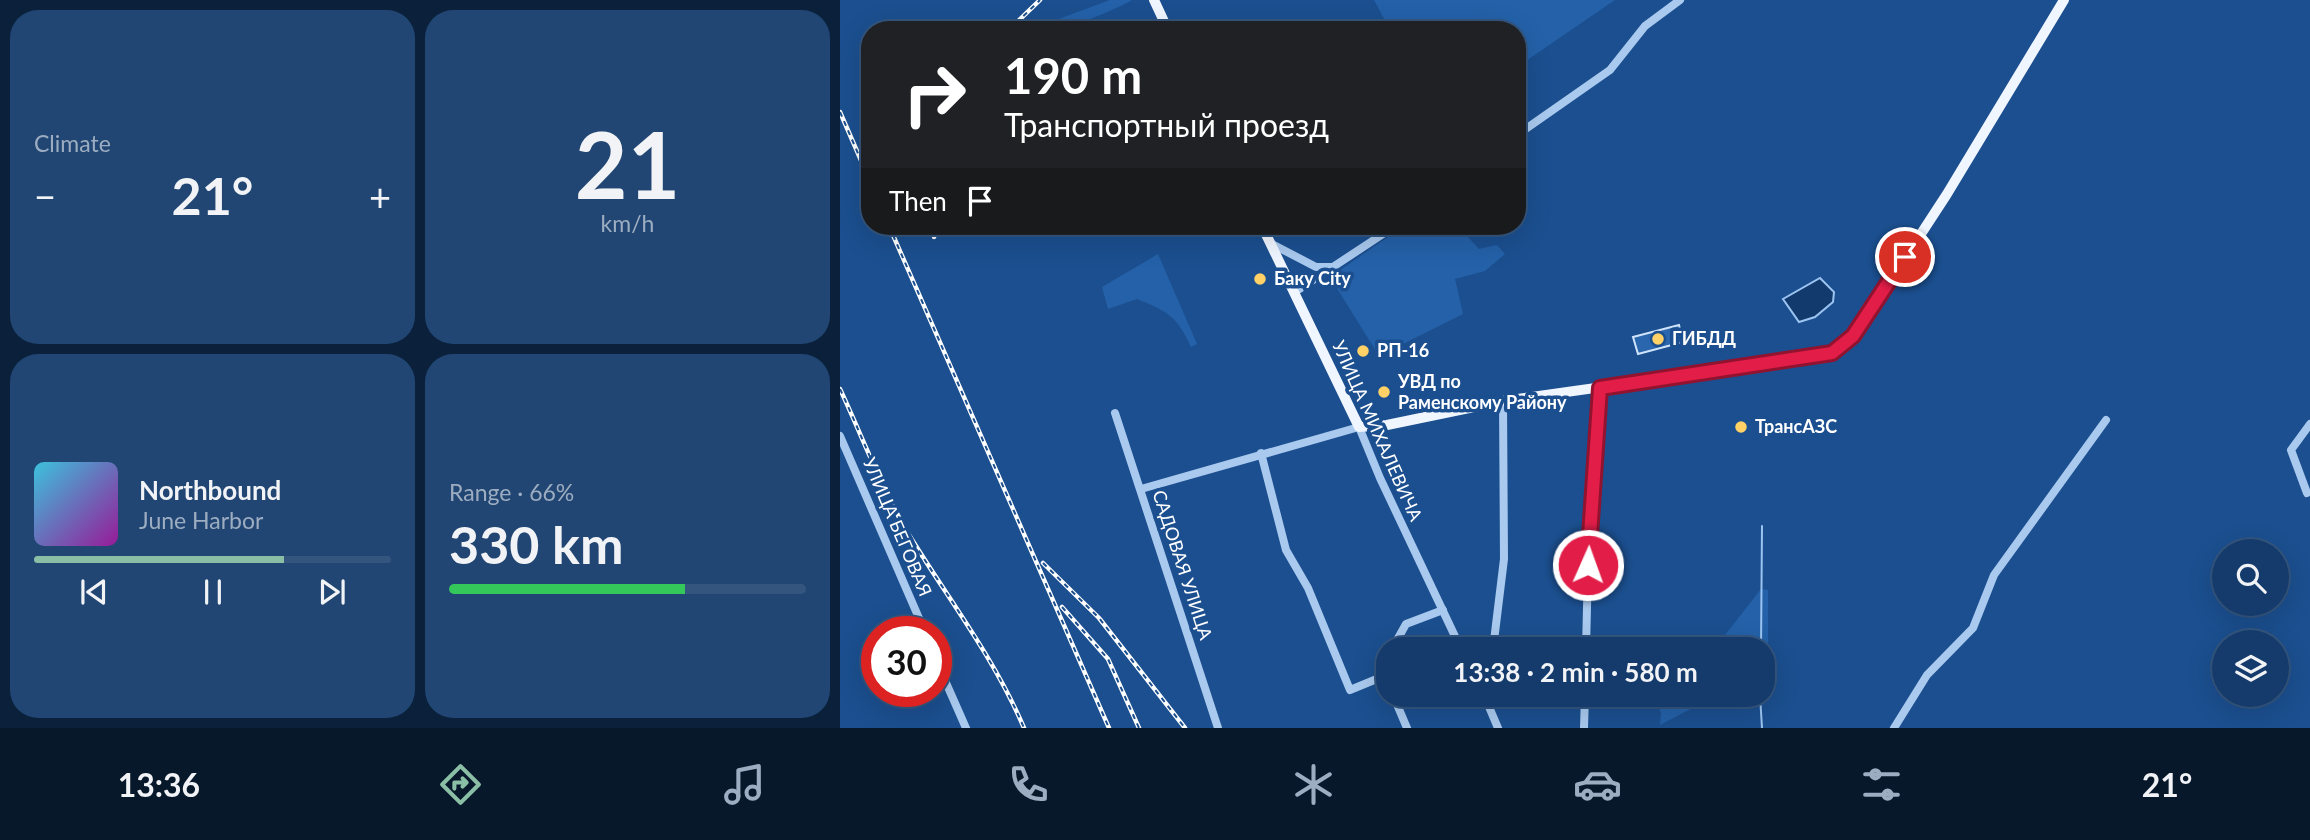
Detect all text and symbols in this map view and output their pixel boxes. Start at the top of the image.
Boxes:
text: 190 m [1004,46,1142,104]
icon: right [889,49,980,140]
text: Транспортный проезд [1004,105,1329,144]
text: 21 [575,109,680,218]
text: Climate [34,129,111,157]
text: 21° [172,164,253,226]
text: − [34,173,56,219]
text: + [369,173,391,219]
icon: arrive [961,182,999,220]
text: Then [889,185,947,217]
text: km/h [601,209,654,237]
pin [1875,227,1935,287]
icon: arrive [1886,238,1924,276]
place label: Баку City [1274,267,1351,289]
marker: Баку City [1252,271,1268,287]
place label: ГИБДД [1672,327,1736,349]
marker: ГИБДД [1650,331,1666,347]
street label: УЛИЦА МИХАЛЕВИЧА [1328,337,1428,525]
place label: РП-16 [1377,339,1429,361]
marker: РП-16 [1355,343,1371,359]
place label: УВД по Раменскому Району [1397,370,1567,413]
marker: УВД по Раменскому Району [1376,384,1392,400]
place label: ТрансАЗС [1755,415,1837,437]
marker: ТрансАЗС [1733,419,1749,435]
street label: УЛИЦА БЕГОВАЯ [859,454,937,599]
text: Northbound [139,474,281,506]
text: Range · 66% [449,478,574,506]
street label: САДОВАЯ УЛИЦА [1148,487,1218,643]
text: June Harbor [139,506,263,534]
text: 330 km [449,513,623,575]
position arrow [1551,528,1625,602]
map controls [2212,539,2289,707]
button: search [2212,539,2289,616]
icon: previous [75,573,113,611]
icon: pause [194,573,232,611]
icon: next [313,573,351,611]
speed limit sign: 30 [861,616,952,707]
button: layers [2212,630,2289,707]
text: 13:38 · 2 min · 580 m [1453,656,1698,688]
icon: directions [436,760,485,809]
icon: music [720,760,769,809]
icon: phone [1004,760,1053,809]
icon: climate [1289,760,1338,809]
icon: car [1573,760,1622,809]
icon: filters [1857,760,1906,809]
text: 13:36 [118,765,200,804]
text: 21° [2142,765,2192,804]

